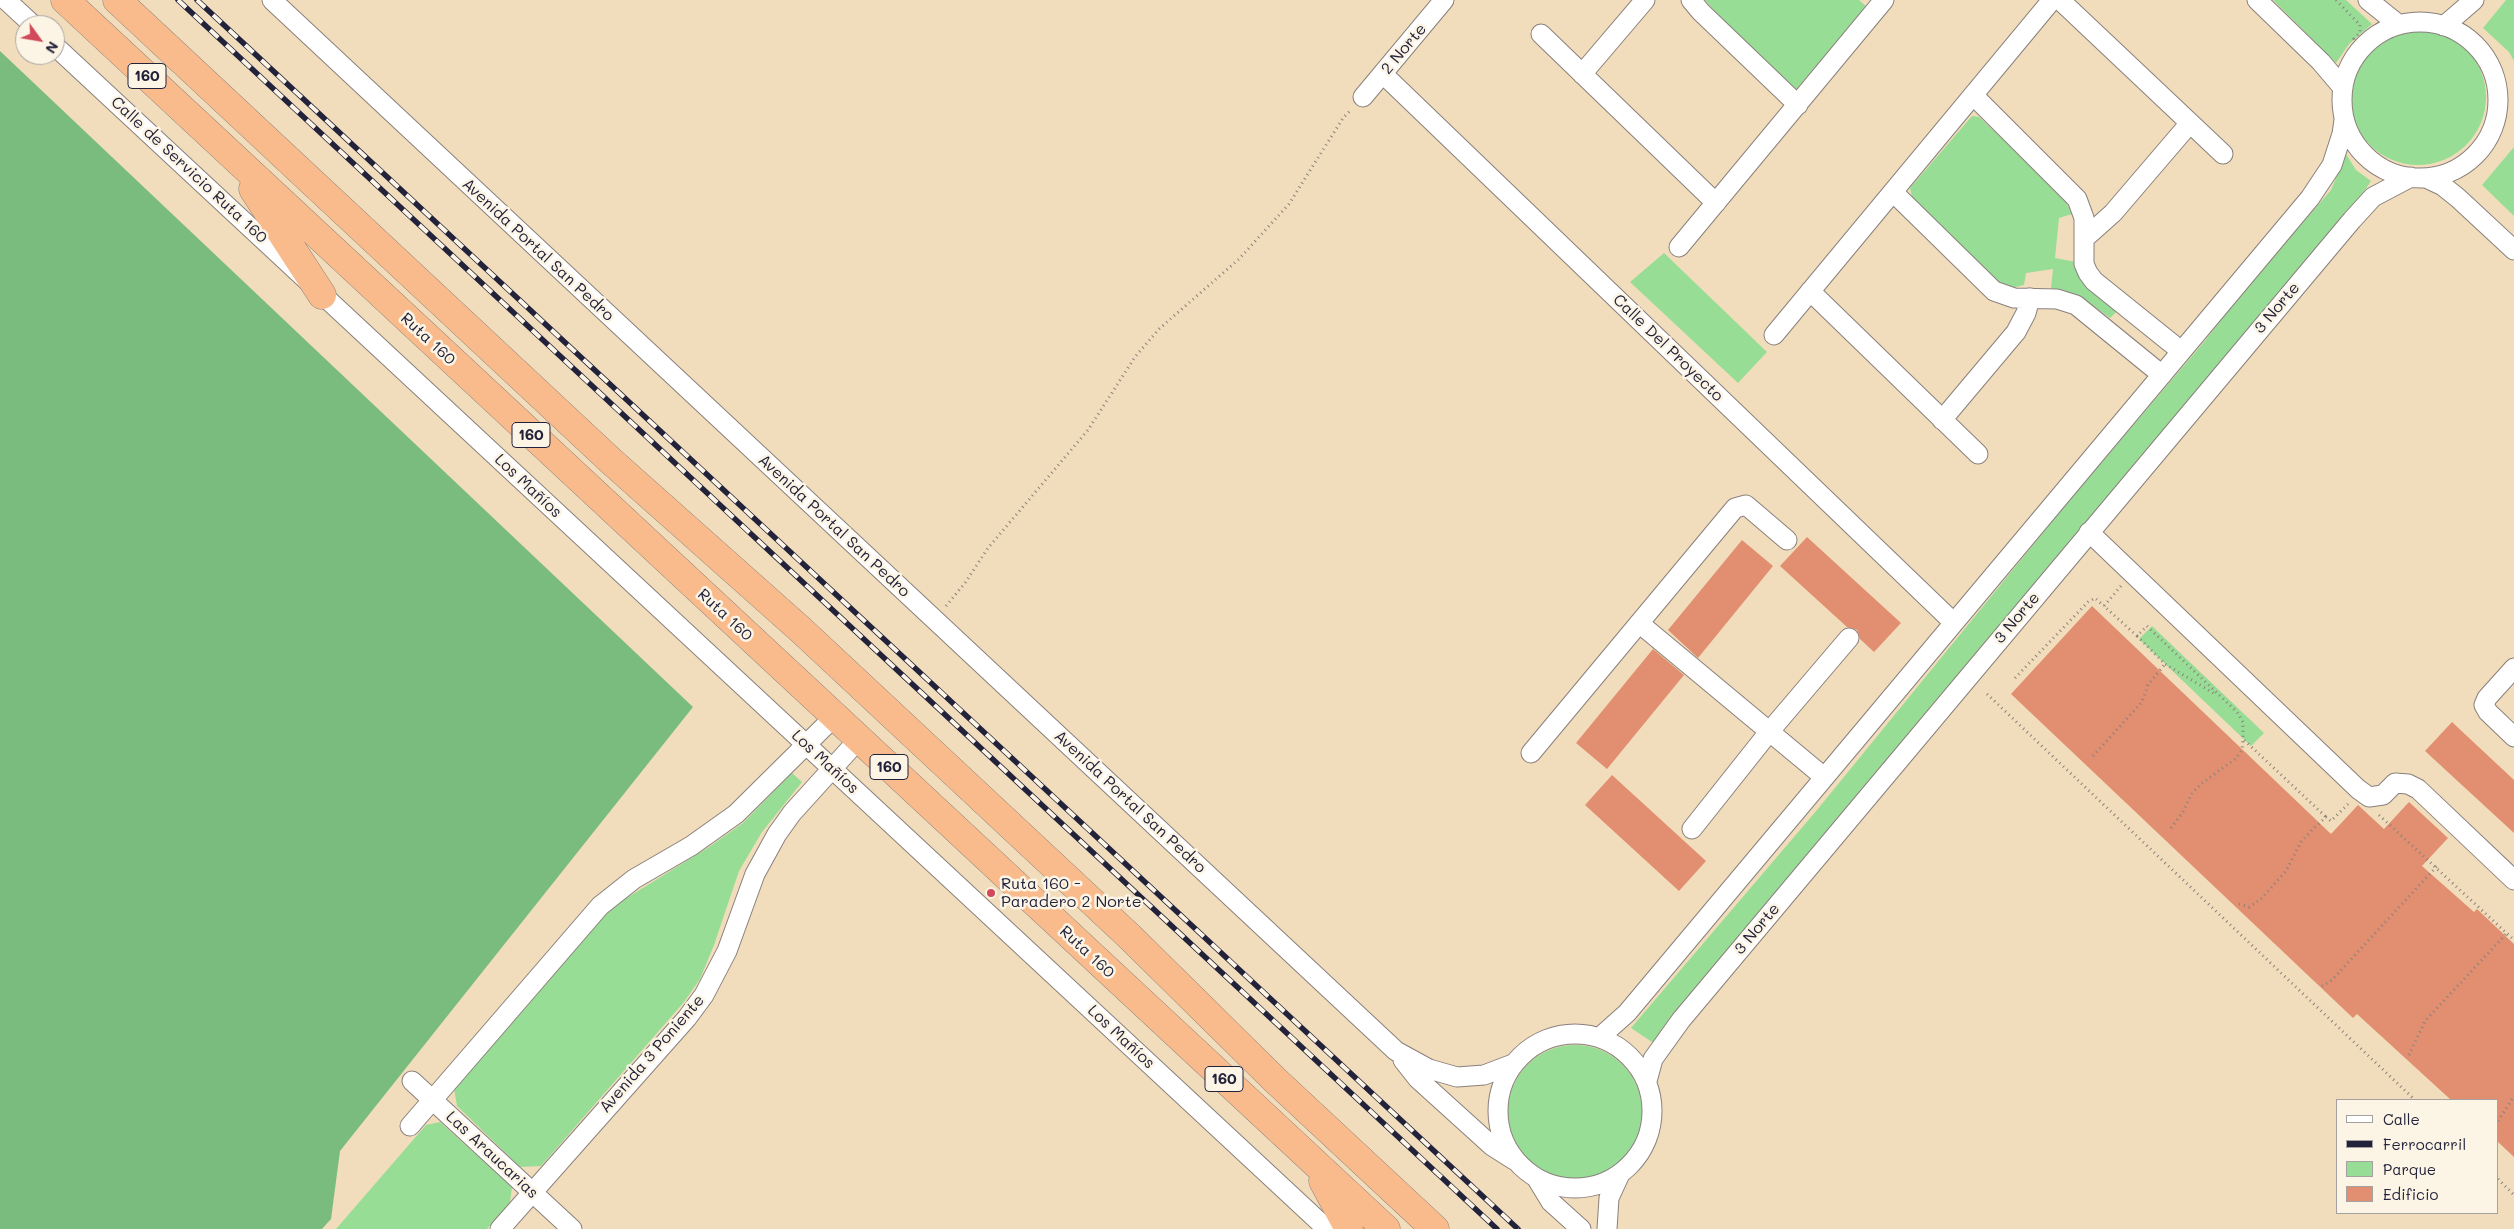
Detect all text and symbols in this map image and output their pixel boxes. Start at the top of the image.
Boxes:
north arrow [15,15,65,65]
street label: 2 Norte [1377,20,1431,78]
text: N [41,38,63,57]
road number: 160 [128,64,166,88]
street label: Calle de Servicio Ruta 160 [107,93,271,247]
street label: Avenida Portal San Pedro [458,175,618,325]
street label: 3 Norte [2250,279,2304,337]
street label: Calle Del Proyecto [1609,290,1727,406]
street label: Ruta 160 [397,309,459,369]
road number: 160 [512,422,550,448]
street label: Los Mañíos [490,450,566,522]
street label: Avenida Portal San Pedro [754,451,914,601]
street label: Ruta 160 [694,585,756,645]
street label: 3 Norte [1990,589,2044,647]
street label: Los Mañíos [787,726,863,798]
street label: Avenida Portal San Pedro [1050,727,1210,877]
road number: 160 [870,754,908,780]
place label: Ruta 160 - Paradero 2 Norte [1001,874,1142,912]
marker: Ruta 160 - Paradero 2 Norte [985,887,997,899]
street label: 3 Norte [1730,900,1784,958]
street label: Ruta 160 [1056,922,1118,982]
street label: Avenida 3 Poniente [596,991,708,1117]
street label: Los Mañíos [1083,1001,1159,1073]
road number: 160 [1205,1066,1243,1092]
legend [2336,1099,2499,1214]
street label: Las Araucarias [442,1107,542,1203]
text: Calle [2383,1109,2420,1129]
text: Ferrocarril [2383,1134,2466,1154]
text: Parque [2383,1159,2436,1179]
text: Edificio [2383,1184,2438,1204]

